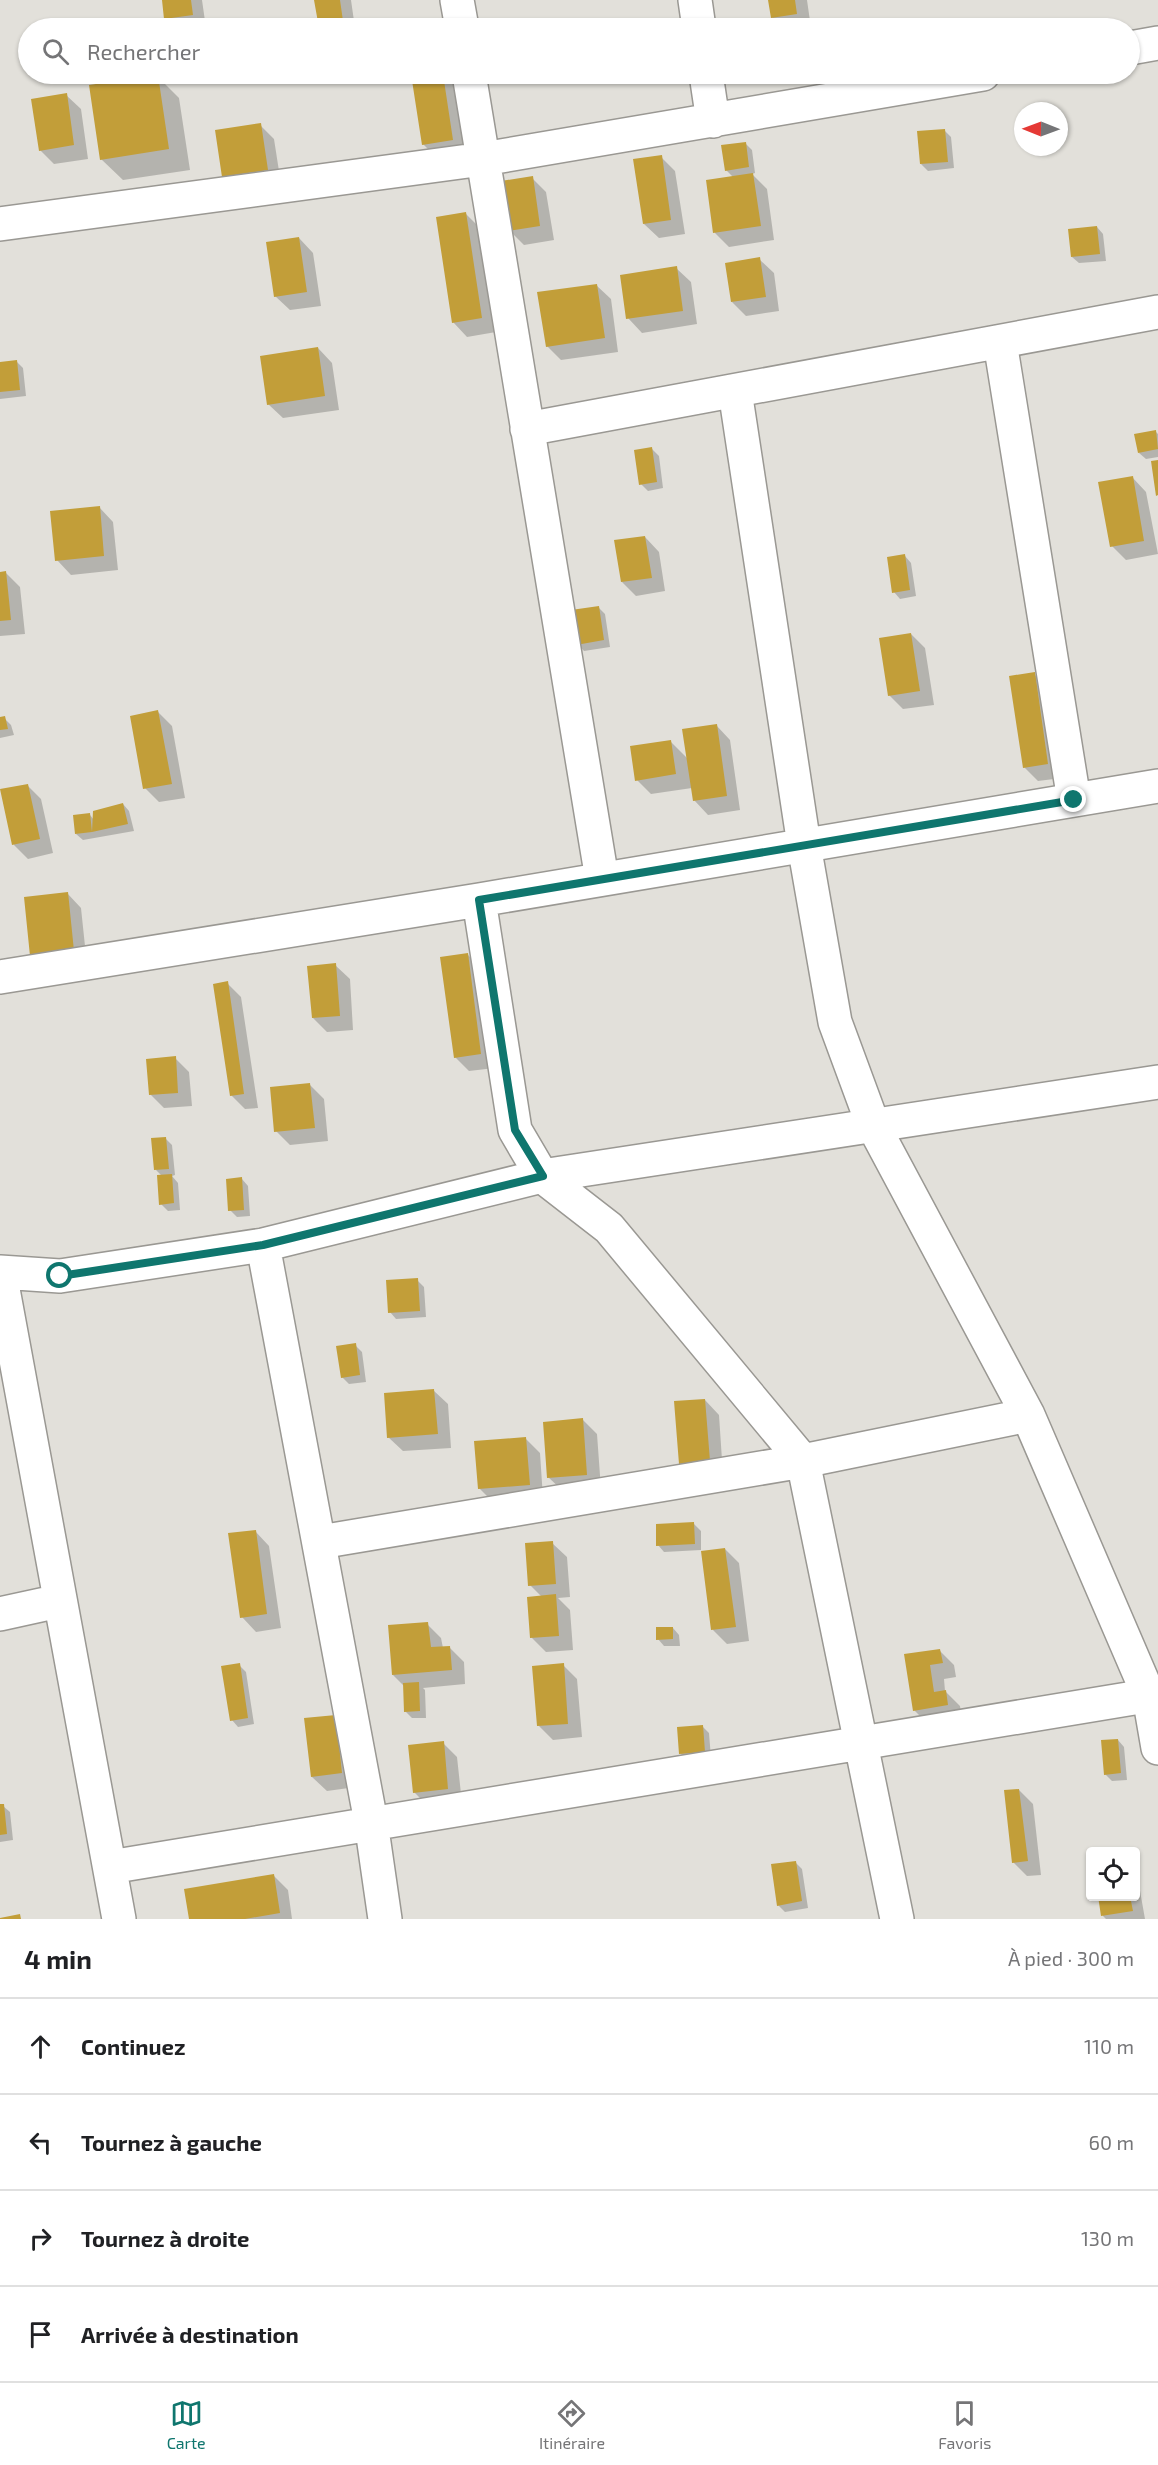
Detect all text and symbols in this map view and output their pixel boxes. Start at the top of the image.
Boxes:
search box [18,18,1140,84]
icon: search [39,35,72,68]
text: Rechercher [87,38,200,64]
north arrow [1014,102,1068,156]
route end [1060,786,1086,812]
route start [46,1262,72,1288]
map controls [1086,1847,1140,1901]
button: locate [1086,1847,1140,1901]
text: 4 min [24,1943,92,1974]
text: À pied · 300 m [1008,1946,1134,1970]
icon: ahead [24,2030,57,2063]
text: Continuez [81,2033,185,2059]
text: 110 m [1084,2034,1134,2058]
icon: left [24,2126,57,2159]
text: Tournez à gauche [81,2129,262,2155]
text: 60 m [1089,2130,1134,2154]
icon: right [24,2222,57,2255]
text: Tournez à droite [81,2225,250,2251]
text: 130 m [1081,2226,1134,2250]
icon: arrive [24,2318,57,2351]
text: Arrivée à destination [81,2321,299,2347]
tab: Carte [167,2397,206,2452]
tab: Itinéraire [539,2397,605,2452]
tab: Favoris [938,2397,991,2452]

